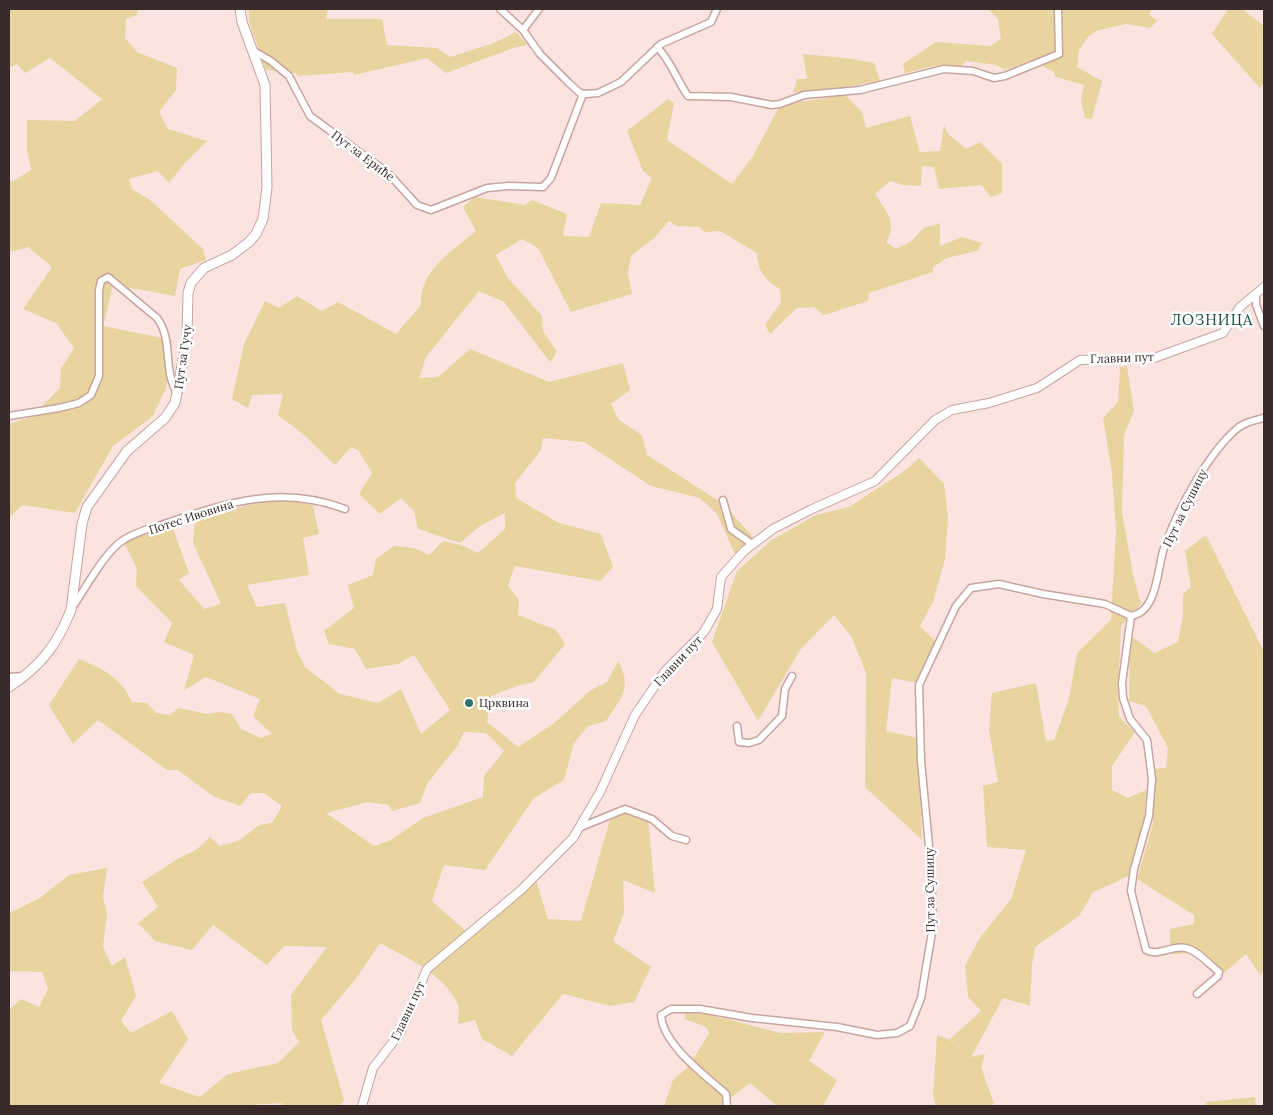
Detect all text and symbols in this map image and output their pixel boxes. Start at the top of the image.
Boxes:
street label: Пут за Ериће [329,127,398,184]
district label: ЛОЗНИЦА [1171,310,1253,329]
street label: Пут за Гучу [171,323,195,390]
street label: Главни пут [1090,349,1154,366]
street label: Пут за Сушицу [1159,466,1210,549]
street label: Потес Ивовина [147,496,235,537]
street label: Главни пут [650,632,705,689]
place label: Црквина [479,695,529,710]
marker: Црквина [463,697,475,709]
street label: Пут за Сушицу [921,847,938,933]
street label: Главни пут [387,979,428,1043]

